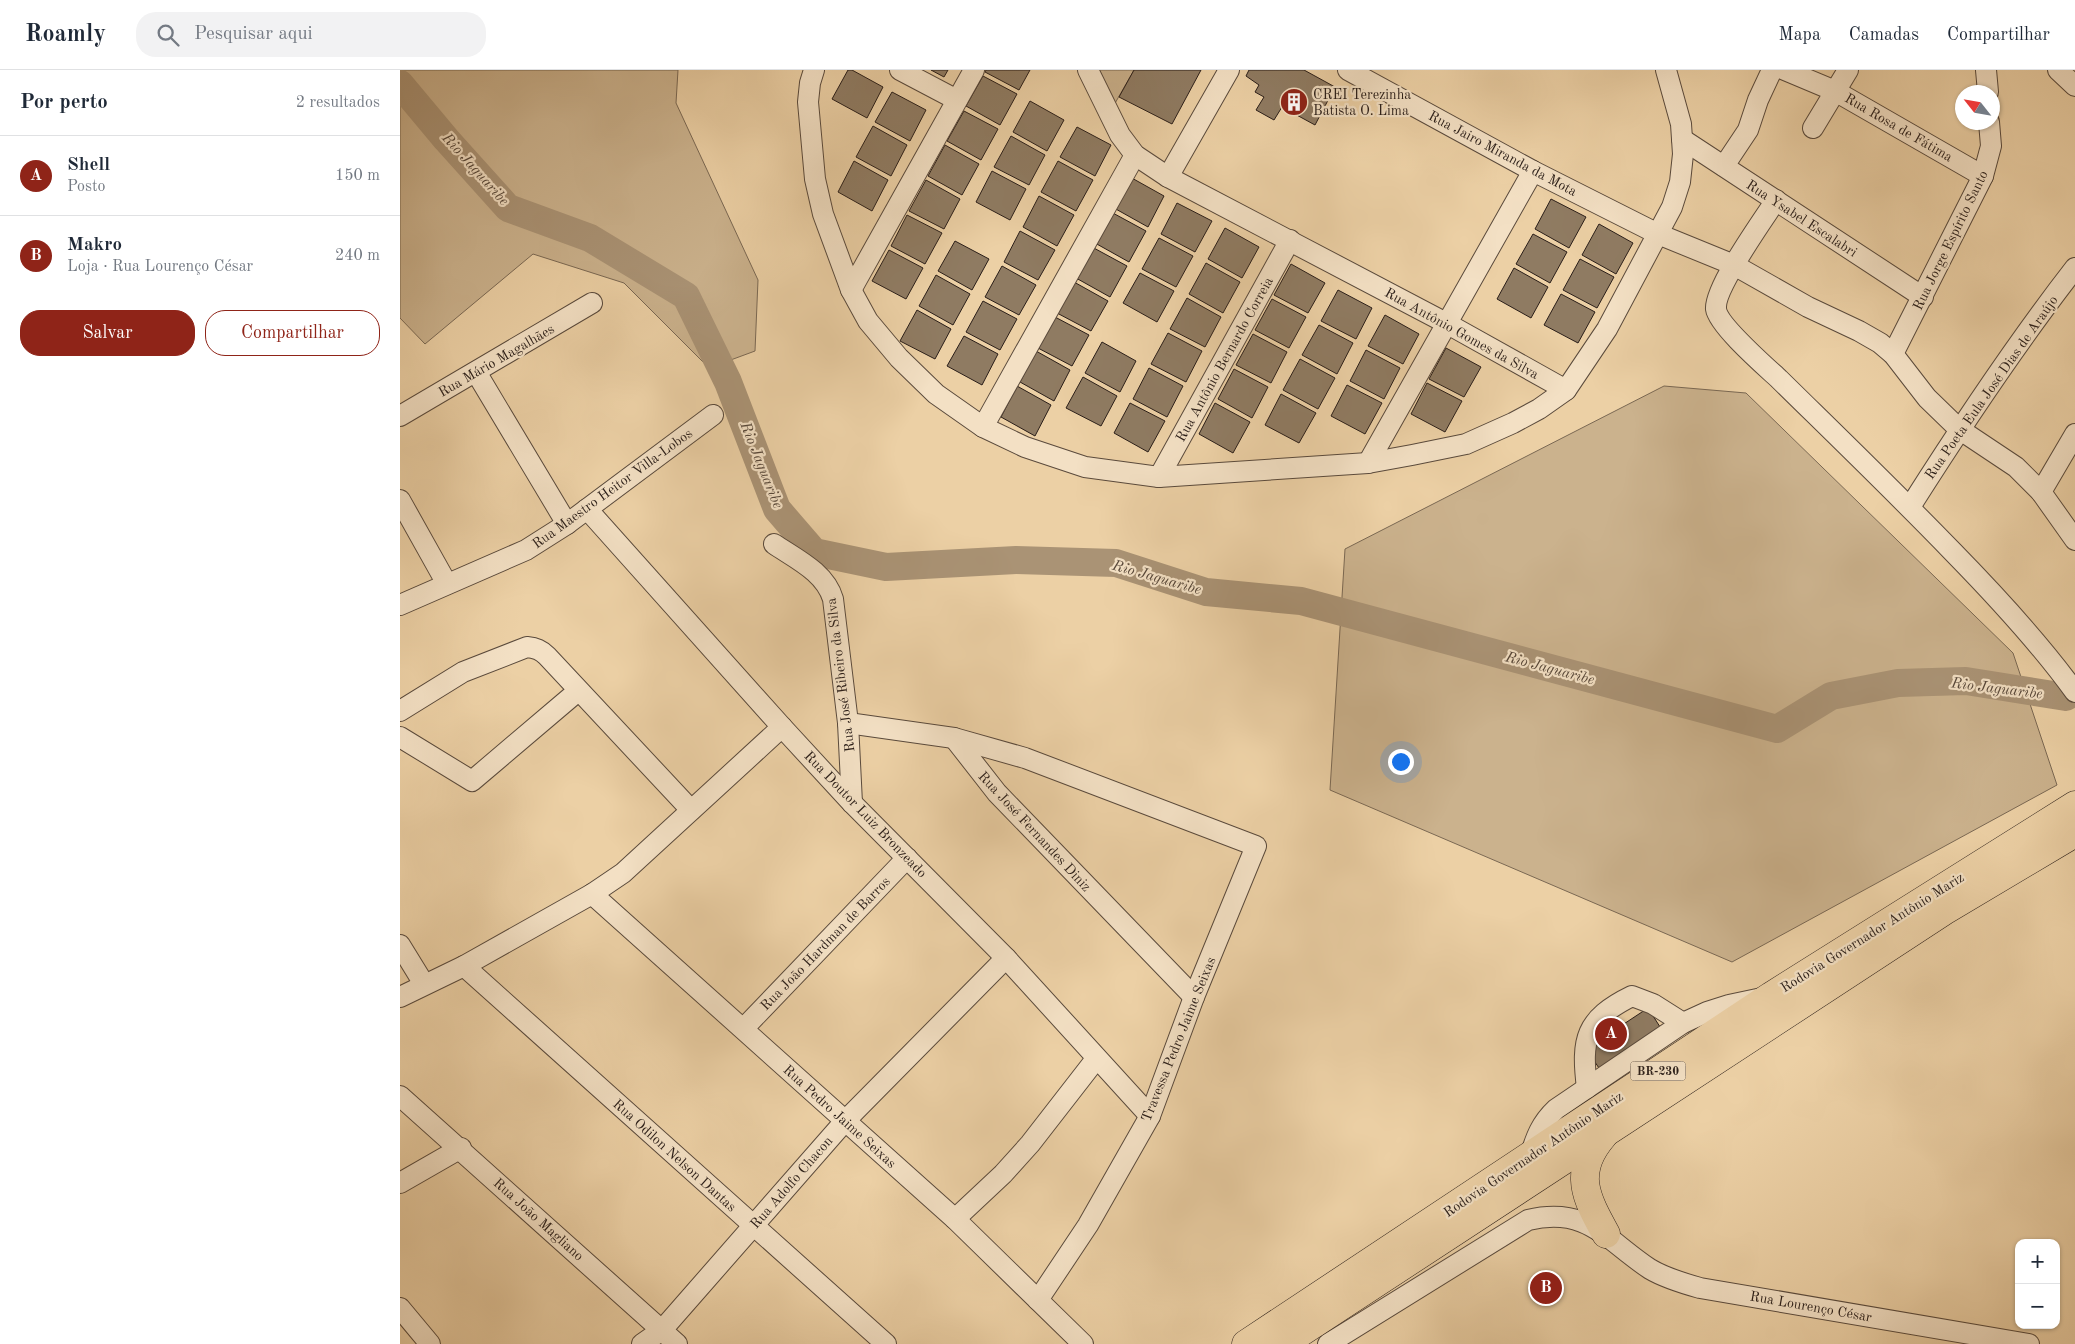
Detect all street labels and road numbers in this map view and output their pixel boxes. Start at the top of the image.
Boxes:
street label: Rua Rosa de Fátima [1842,91,1955,164]
street label: Rua Jairo Miranda da Mota [1426,109,1579,199]
street label: Rua Jorge Espírito Santo [1911,168,1991,313]
street label: Rua Ysabel Escalabri [1744,178,1860,260]
street label: Rua Antônio Bernardo Correia [1174,275,1276,444]
street label: Rua Antônio Gomes da Silva [1382,286,1541,382]
street label: Rua Poeta Eula José Dias de Araújo [1923,293,2061,482]
street label: Rua Mário Magalhães [436,322,557,400]
street label: Rua Maestro Heitor Villa-Lobos [530,426,695,551]
street label: Rua José Ribeiro da Silva [825,597,857,753]
street label: Rua Doutor Luiz Bronzeado [801,749,929,881]
street label: Rua José Fernandes Diniz [975,769,1093,894]
street label: Rodovia Governador Antônio Mariz [1778,870,1967,995]
street label: Rua João Hardman de Barros [758,874,893,1013]
street label: Travessa Pedro Jaime Seixas [1139,955,1218,1124]
road number: BR-230 [1630,1061,1686,1080]
street label: Rua Pedro Jaime Seixas [780,1063,898,1171]
street label: Rodovia Governador Antônio Mariz [1441,1089,1626,1220]
street label: Rua Odilon Nelson Dantas [610,1097,739,1215]
street label: Rua Adolfo Chacon [748,1134,836,1231]
street label: Rua João Magliano [491,1176,586,1264]
street label: Rua Lourenço César [1749,1289,1873,1325]

